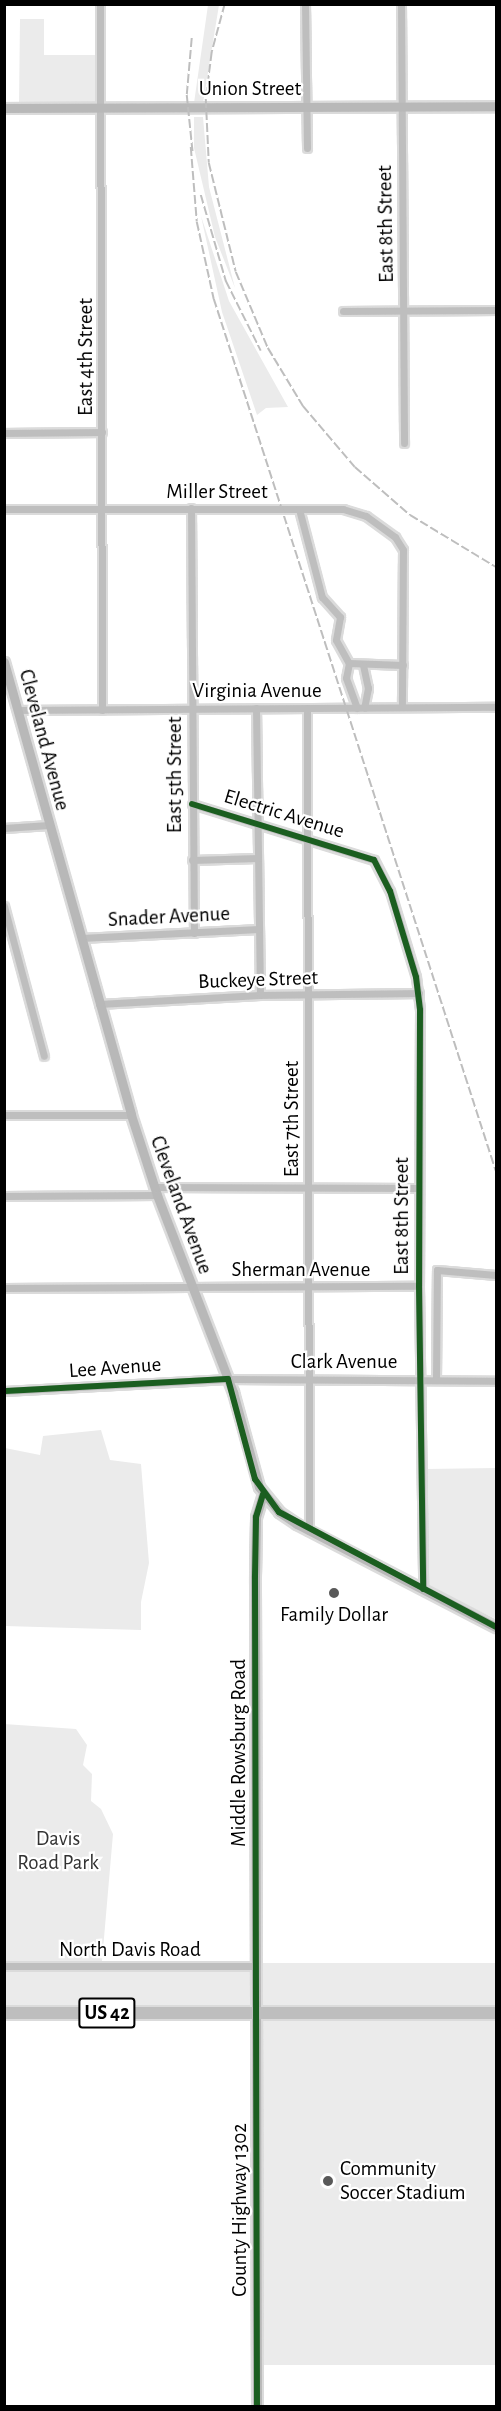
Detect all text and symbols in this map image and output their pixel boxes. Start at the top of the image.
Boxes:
street label: Union Street [199,76,301,102]
street label: East 8th Street [372,165,400,283]
street label: East 4th Street [73,298,99,416]
street label: Miller Street [166,479,268,505]
street label: Cleveland Avenue [13,667,75,813]
street label: Virginia Avenue [192,678,322,704]
street label: East 5th Street [162,717,188,833]
street label: Electric Avenue [221,784,347,844]
street label: Snader Avenue [107,901,231,933]
street label: Buckeye Street [197,965,319,995]
street label: East 7th Street [279,1061,305,1177]
street label: Cleveland Avenue [144,1133,218,1277]
street label: East 8th Street [389,1157,415,1275]
street label: Sherman Avenue [232,1257,370,1283]
street label: Clark Avenue [291,1349,397,1375]
street label: Lee Avenue [68,1352,162,1384]
marker: Family Dollar [327,1586,341,1600]
place label: Family Dollar [280,1602,388,1628]
street label: Middle Rowsburg Road [226,1659,252,1847]
park label: Davis Road Park [17,1826,99,1876]
street label: North Davis Road [59,1937,201,1963]
road number: US 42 [77,1996,137,2030]
street label: County Highway 1302 [227,2123,253,2297]
place label: Community Soccer Stadium [340,2156,465,2206]
marker: Community Soccer Stadium [321,2174,335,2188]

